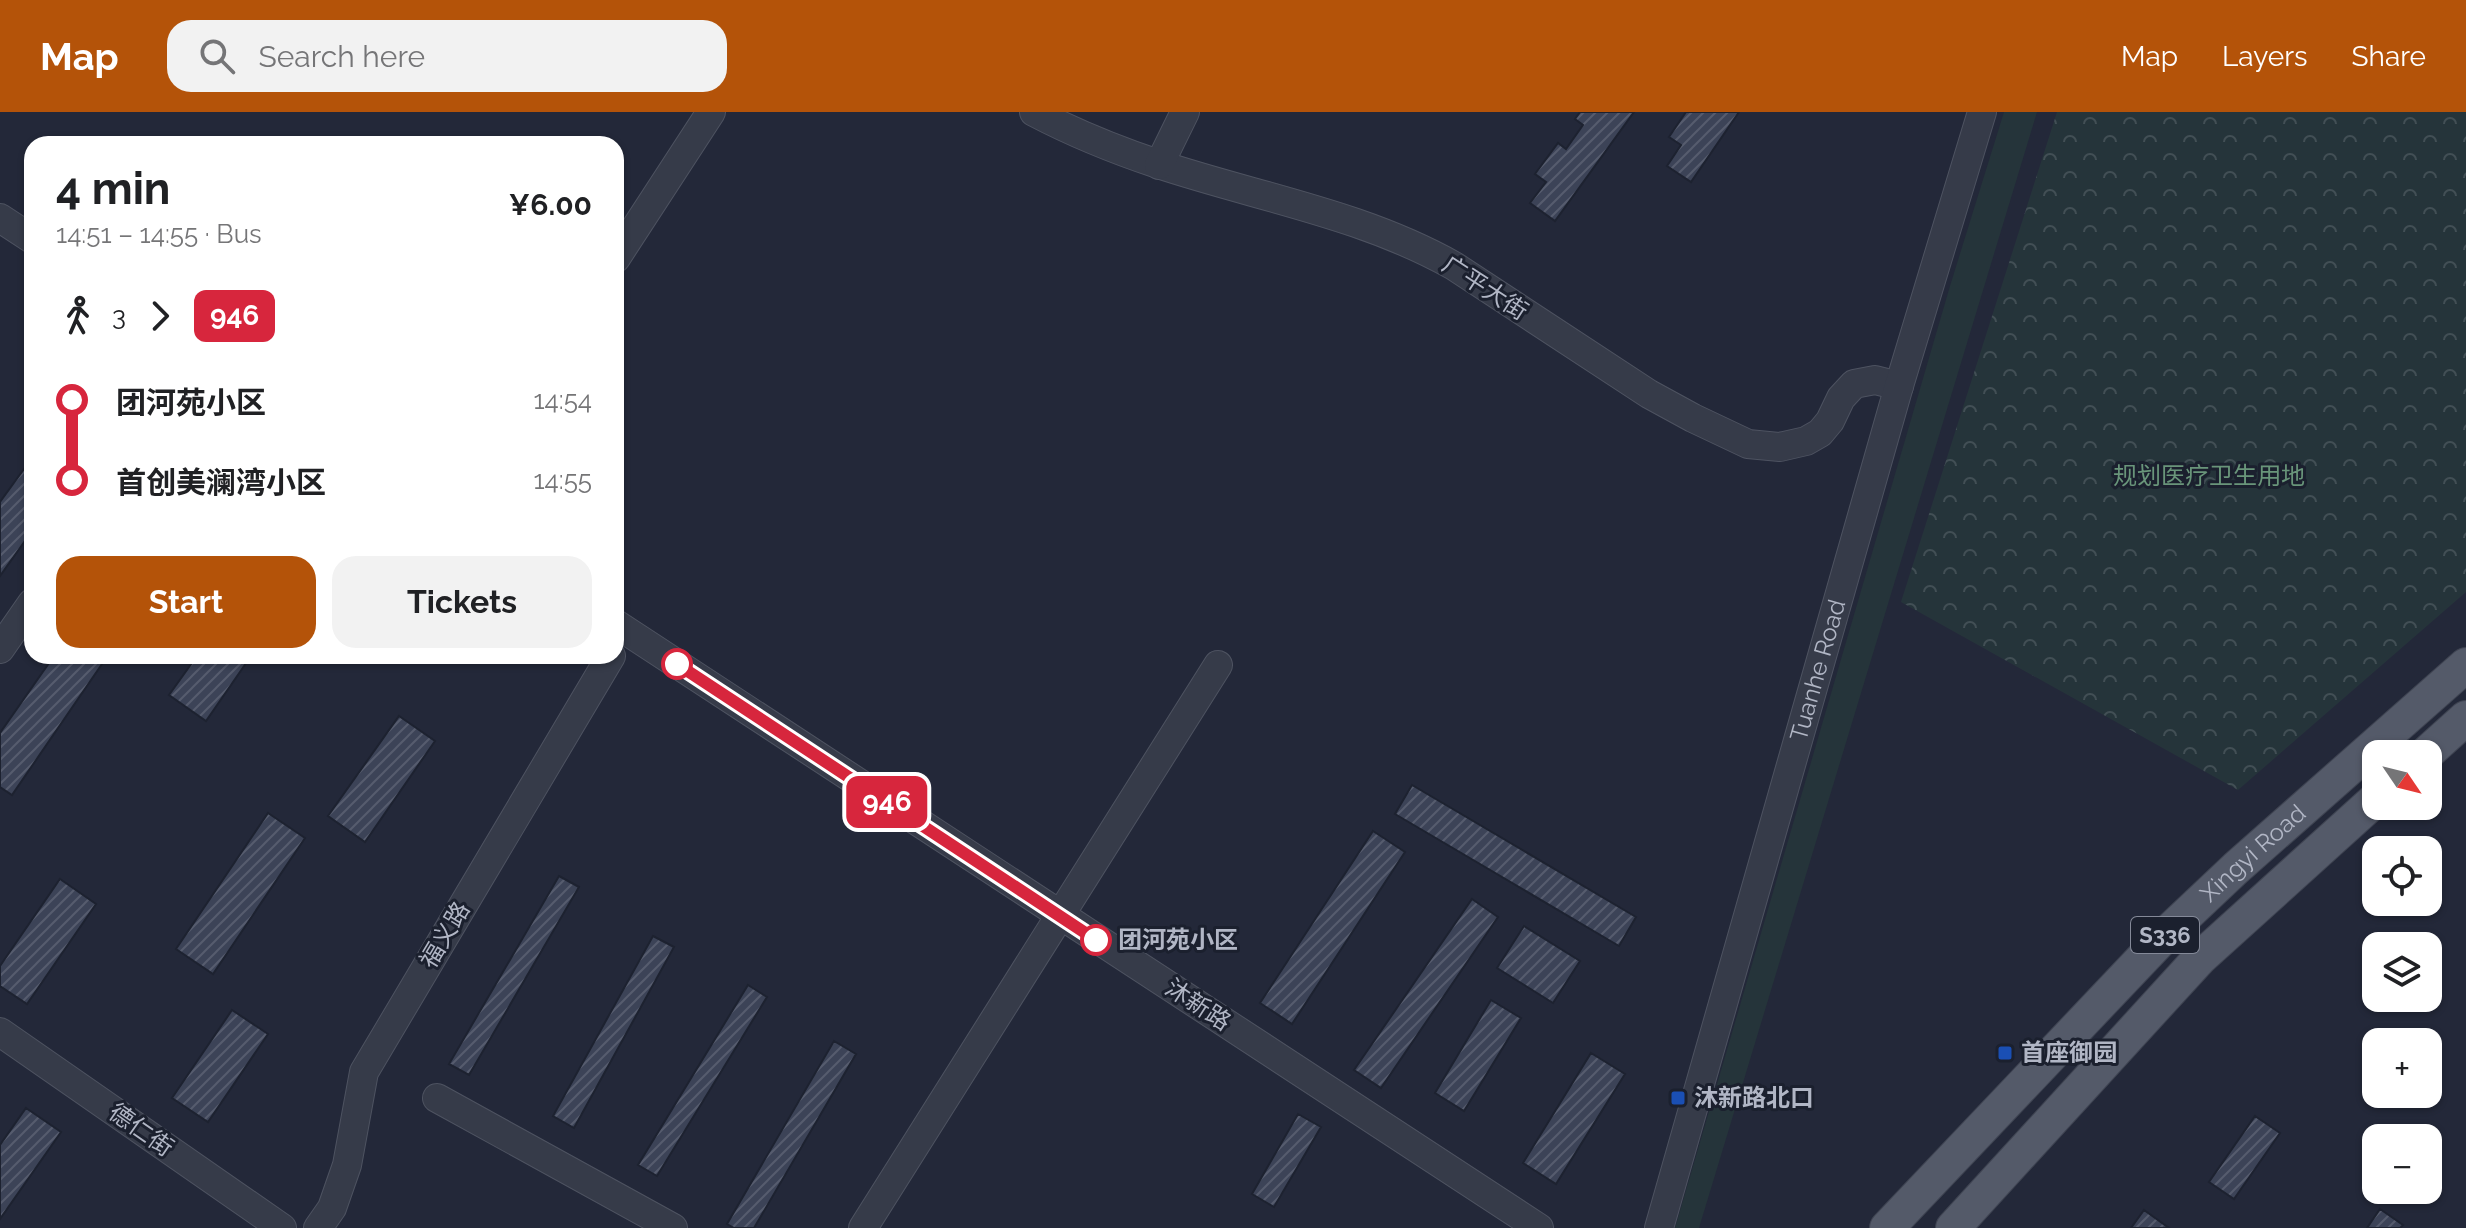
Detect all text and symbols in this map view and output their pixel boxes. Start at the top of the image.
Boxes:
search box [167,20,727,92]
text: Map [40,34,119,79]
icon: search [195,34,239,78]
text: Search here [259,39,425,74]
text: Map [2121,40,2178,73]
text: Layers [2222,40,2308,73]
text: Share [2352,40,2426,73]
text: 4 min [56,163,170,214]
text: ¥6.00 [509,187,592,222]
text: 14:51 – 14:55 · Bus [56,219,262,249]
street label: 广平大街 [1437,249,1533,326]
icon: walk [56,294,100,338]
icon: forward [138,294,182,338]
text: 946 [210,299,259,332]
text: 3 [112,301,126,331]
text: 团河苑小区 [116,385,266,420]
text: 14:54 [533,385,592,415]
park label: 规划医疗卫生用地 [2113,461,2305,490]
text: 首创美澜湾小区 [116,465,326,500]
text: 14:55 [533,465,592,495]
button: Start [56,556,316,648]
button: Tickets [332,556,592,648]
street label: Tuanhe Road [1784,596,1851,744]
unlabelled marker [662,649,692,679]
north arrow [2362,740,2442,820]
map controls [2362,740,2442,1204]
line badge: 946 [841,776,933,828]
text: 946 [862,785,912,818]
street label: Xingyi Road [2194,798,2311,908]
button: locate [2362,836,2442,916]
street label: 福义路 [414,896,476,973]
road number: S336 [2131,917,2199,953]
marker: 团河苑小区 [1081,925,1111,955]
place label: 团河苑小区 [1118,925,1238,954]
button: layers [2362,932,2442,1012]
street label: 沐新路 [1160,973,1236,1036]
button: + [2362,1028,2442,1108]
place label: 首座御园 [2021,1038,2117,1067]
marker: 首座御园 [1996,1044,2014,1062]
place label: 沐新路北口 [1694,1083,1814,1112]
marker: 沐新路北口 [1669,1089,1687,1107]
street label: 德仁街 [103,1097,179,1162]
button: − [2362,1124,2442,1204]

